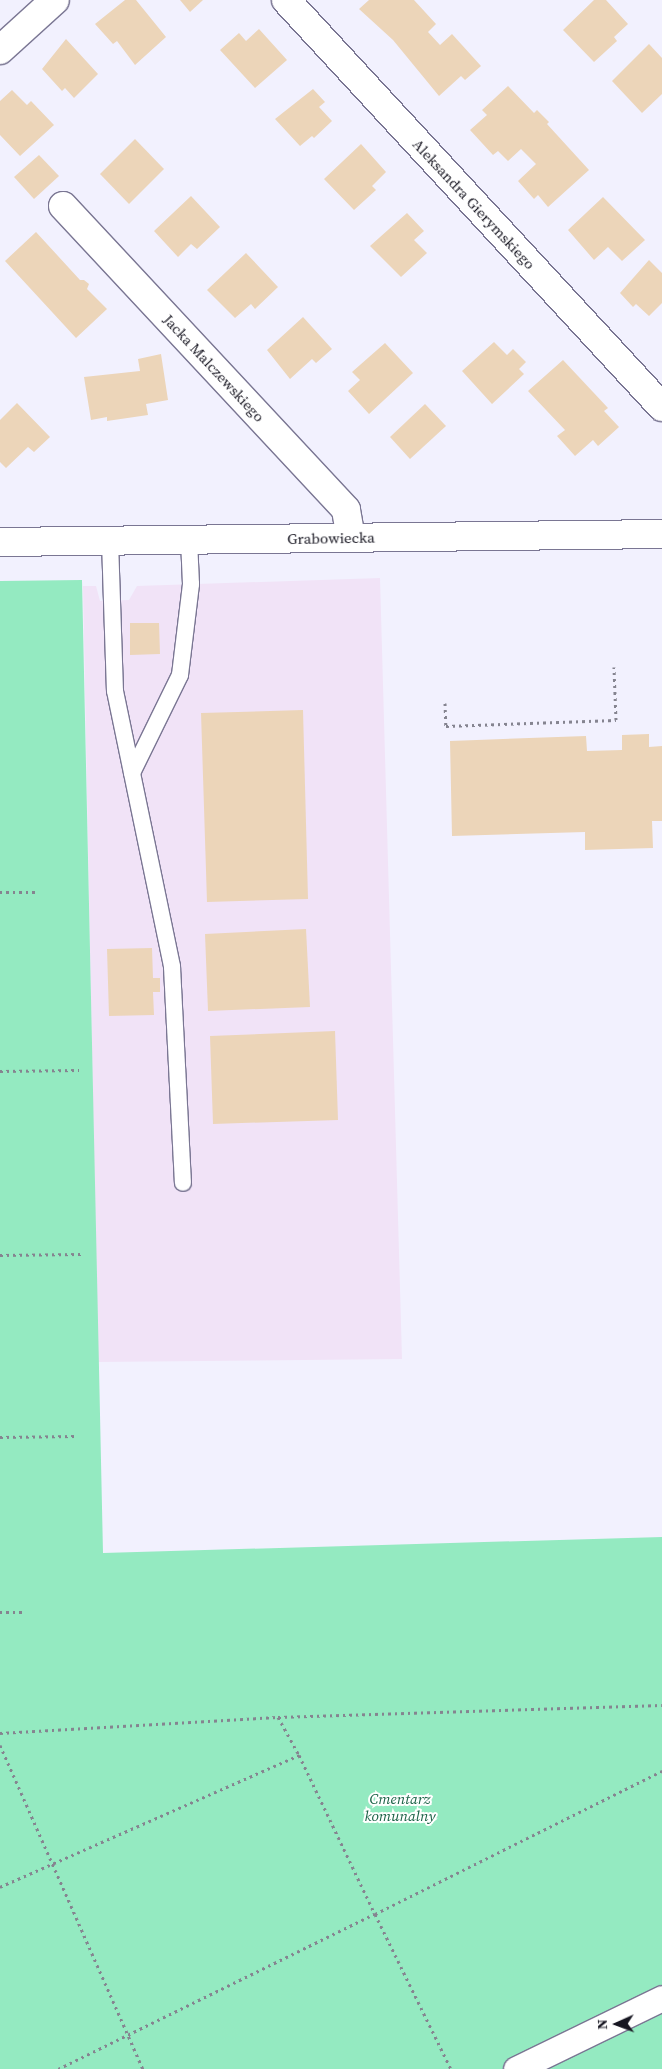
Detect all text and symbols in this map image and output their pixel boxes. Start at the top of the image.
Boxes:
street label: Aleksandra Gierymskiego [409,135,539,273]
street label: Jacka Malczewskiego [160,311,268,425]
street label: Grabowiecka [287,528,375,548]
park label: Cmentarz komunalny [364,1789,436,1824]
north arrow [592,1999,642,2049]
text: N [592,2019,612,2030]

